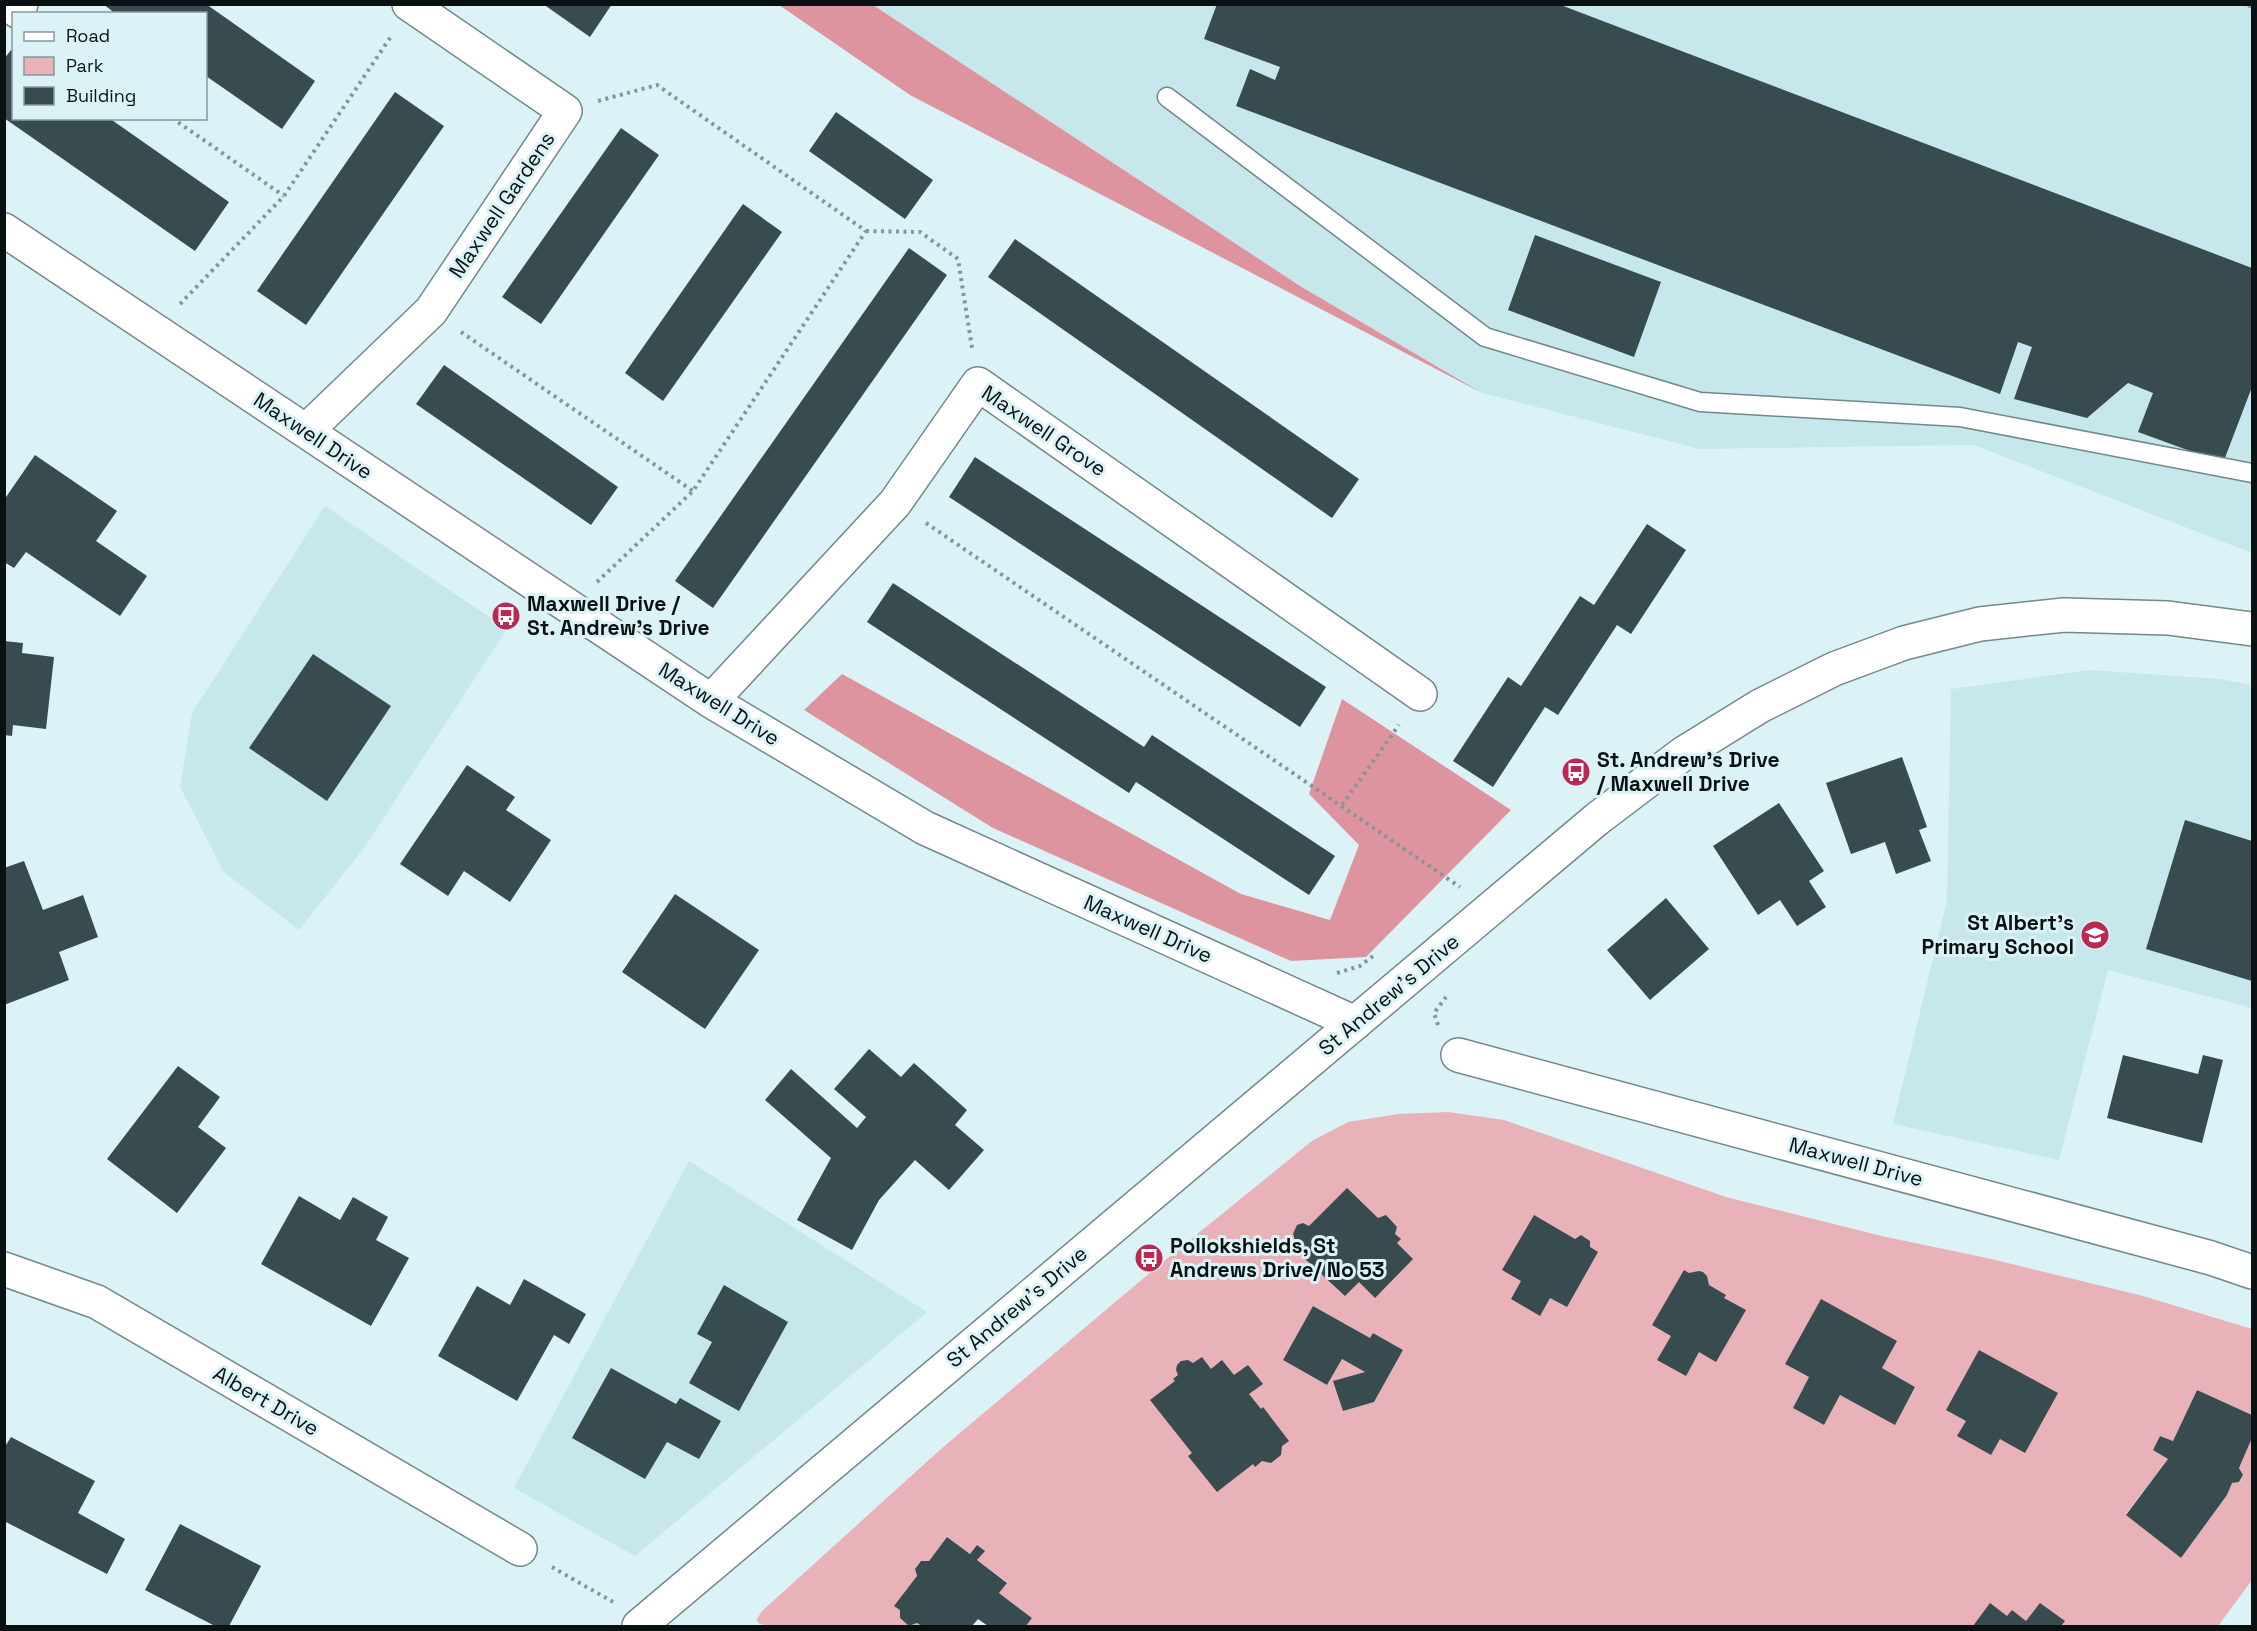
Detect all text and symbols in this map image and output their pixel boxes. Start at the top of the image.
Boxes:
legend [12,12,207,120]
text: Road [66,24,110,47]
text: Park [66,54,104,77]
text: Building [66,84,136,107]
street label: Maxwell Gardens [443,126,561,283]
street label: Maxwell Grove [977,379,1112,482]
street label: Maxwell Drive [249,386,378,485]
place label: Maxwell Drive / St. Andrew's Drive [527,590,710,641]
bus stop icon: Maxwell Drive / St. Andrew's Drive [490,600,522,632]
street label: Maxwell Drive [654,656,785,752]
place label: St. Andrew's Drive / Maxwell Drive [1596,746,1780,797]
bus stop icon: St. Andrew's Drive / Maxwell Drive [1560,756,1592,788]
street label: Maxwell Drive [1080,888,1217,969]
place label: St Albert's Primary School [1921,909,2074,960]
school or university icon: St Albert's Primary School [2079,919,2111,951]
street label: St Andrew's Drive [1313,928,1465,1061]
street label: Maxwell Drive [1786,1131,1926,1192]
place label: Pollokshields, St Andrews Drive/ No 53 [1170,1232,1385,1283]
street label: St Andrew's Drive [941,1240,1093,1373]
bus stop icon: Pollokshields, St Andrews Drive/ No 53 [1133,1242,1165,1274]
street label: Albert Drive [209,1359,324,1442]

